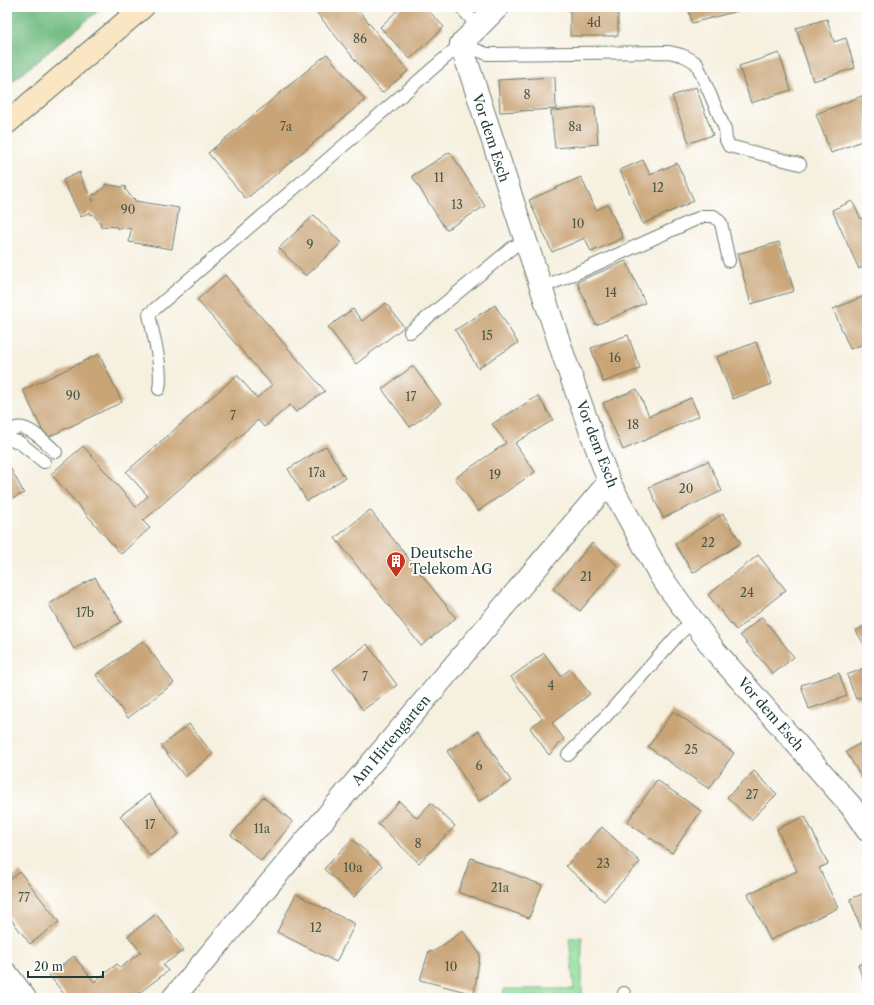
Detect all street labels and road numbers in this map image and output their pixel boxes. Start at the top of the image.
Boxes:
street label: Vor dem Esch [468,91,514,185]
street label: Vor dem Esch [572,397,622,490]
street label: Vor dem Esch [733,673,808,755]
street label: Am Hirtengarten [347,691,434,790]

